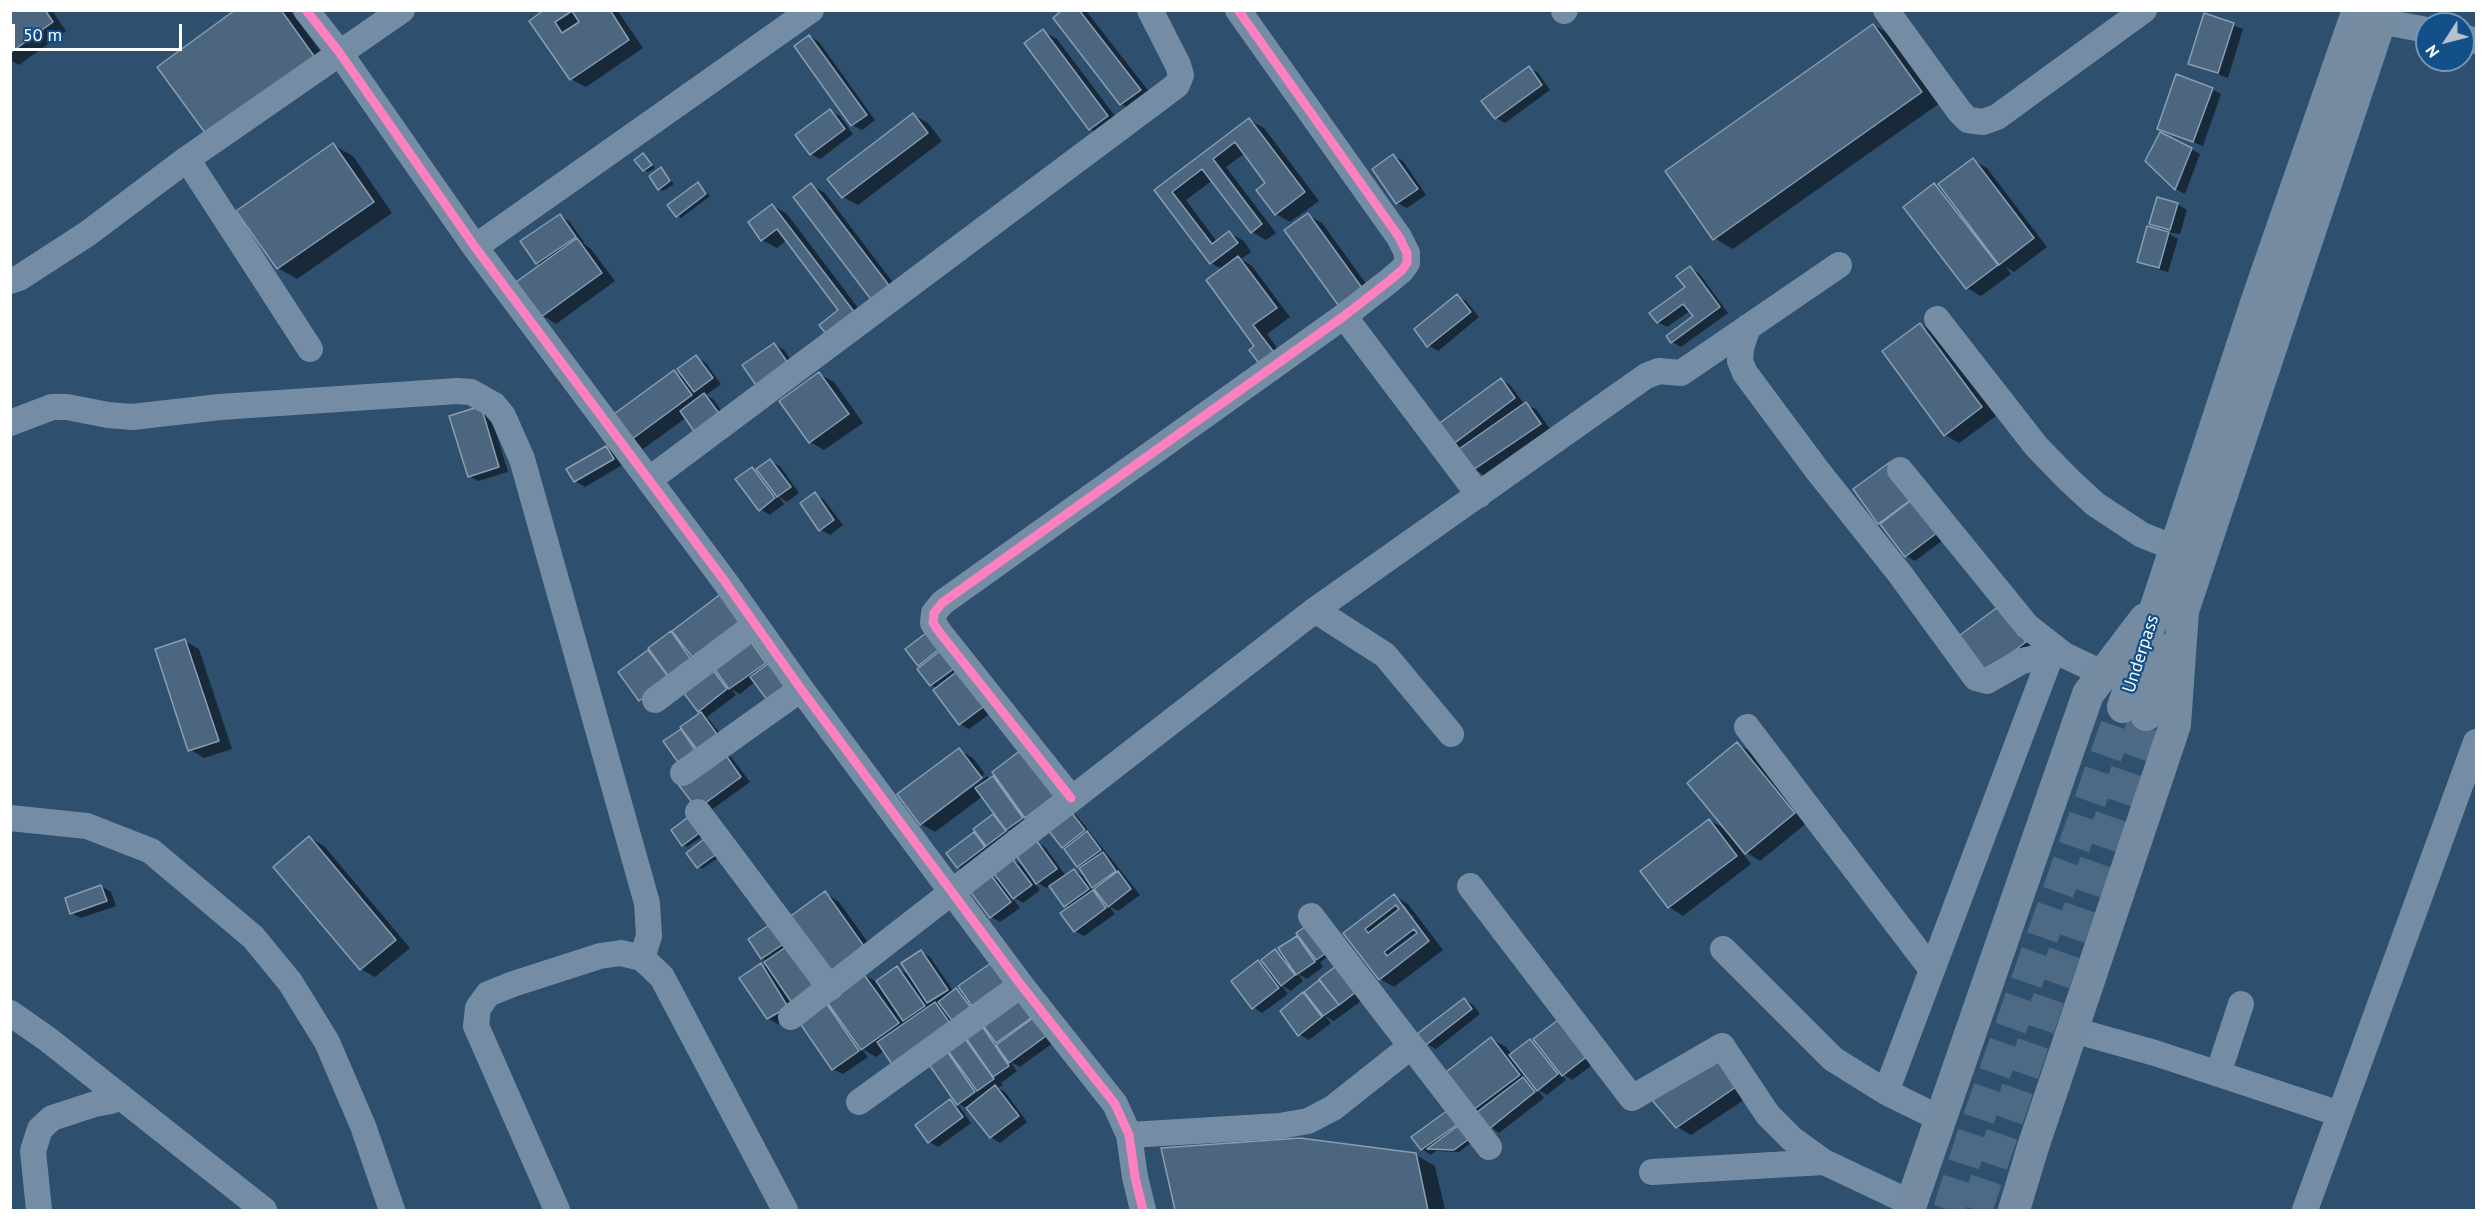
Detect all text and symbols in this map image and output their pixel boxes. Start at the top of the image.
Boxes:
scale bar [15,12,184,50]
north arrow [2415,12,2475,72]
text: 50 m [23,23,62,46]
text: N [2421,41,2443,62]
street label: Underpass [2118,612,2164,696]

